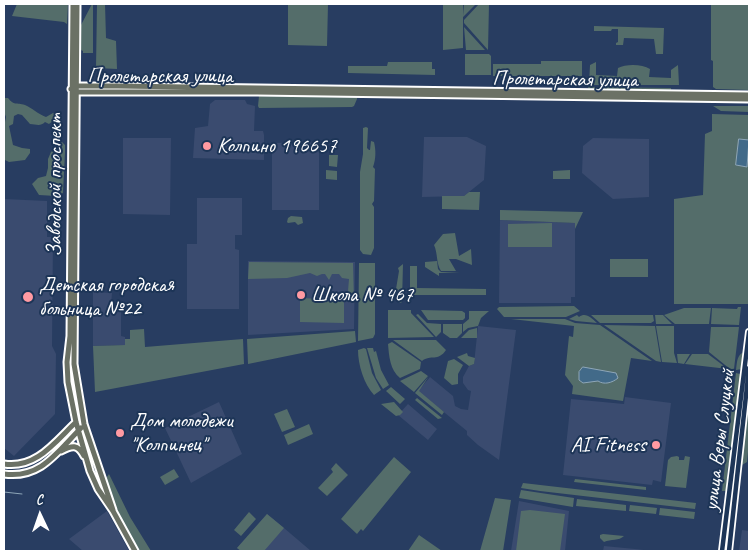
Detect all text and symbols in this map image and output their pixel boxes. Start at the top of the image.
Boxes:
street label: Пролетарская улица [87,63,233,89]
street label: Пролетарская улица [492,66,638,94]
street label: Заводской проспект [42,113,68,257]
place label: Колпино 196657 [217,133,337,159]
marker: Колпино 196657 [201,140,213,152]
place label: Детская городская больница №22 [39,272,174,322]
place label: Школа № 467 [311,282,413,308]
marker: Школа № 467 [295,289,307,301]
marker: Детская городская больница №22 [21,290,35,304]
street label: улица Веры Слуцкой [699,368,741,512]
place label: Дом молодежи "Колпинец" [130,408,233,458]
marker: Дом молодежи "Колпинец" [114,427,126,439]
place label: AI Fitness [571,432,646,458]
marker: AI Fitness [650,439,662,451]
north arrow [15,490,65,540]
text: С [35,491,43,508]

